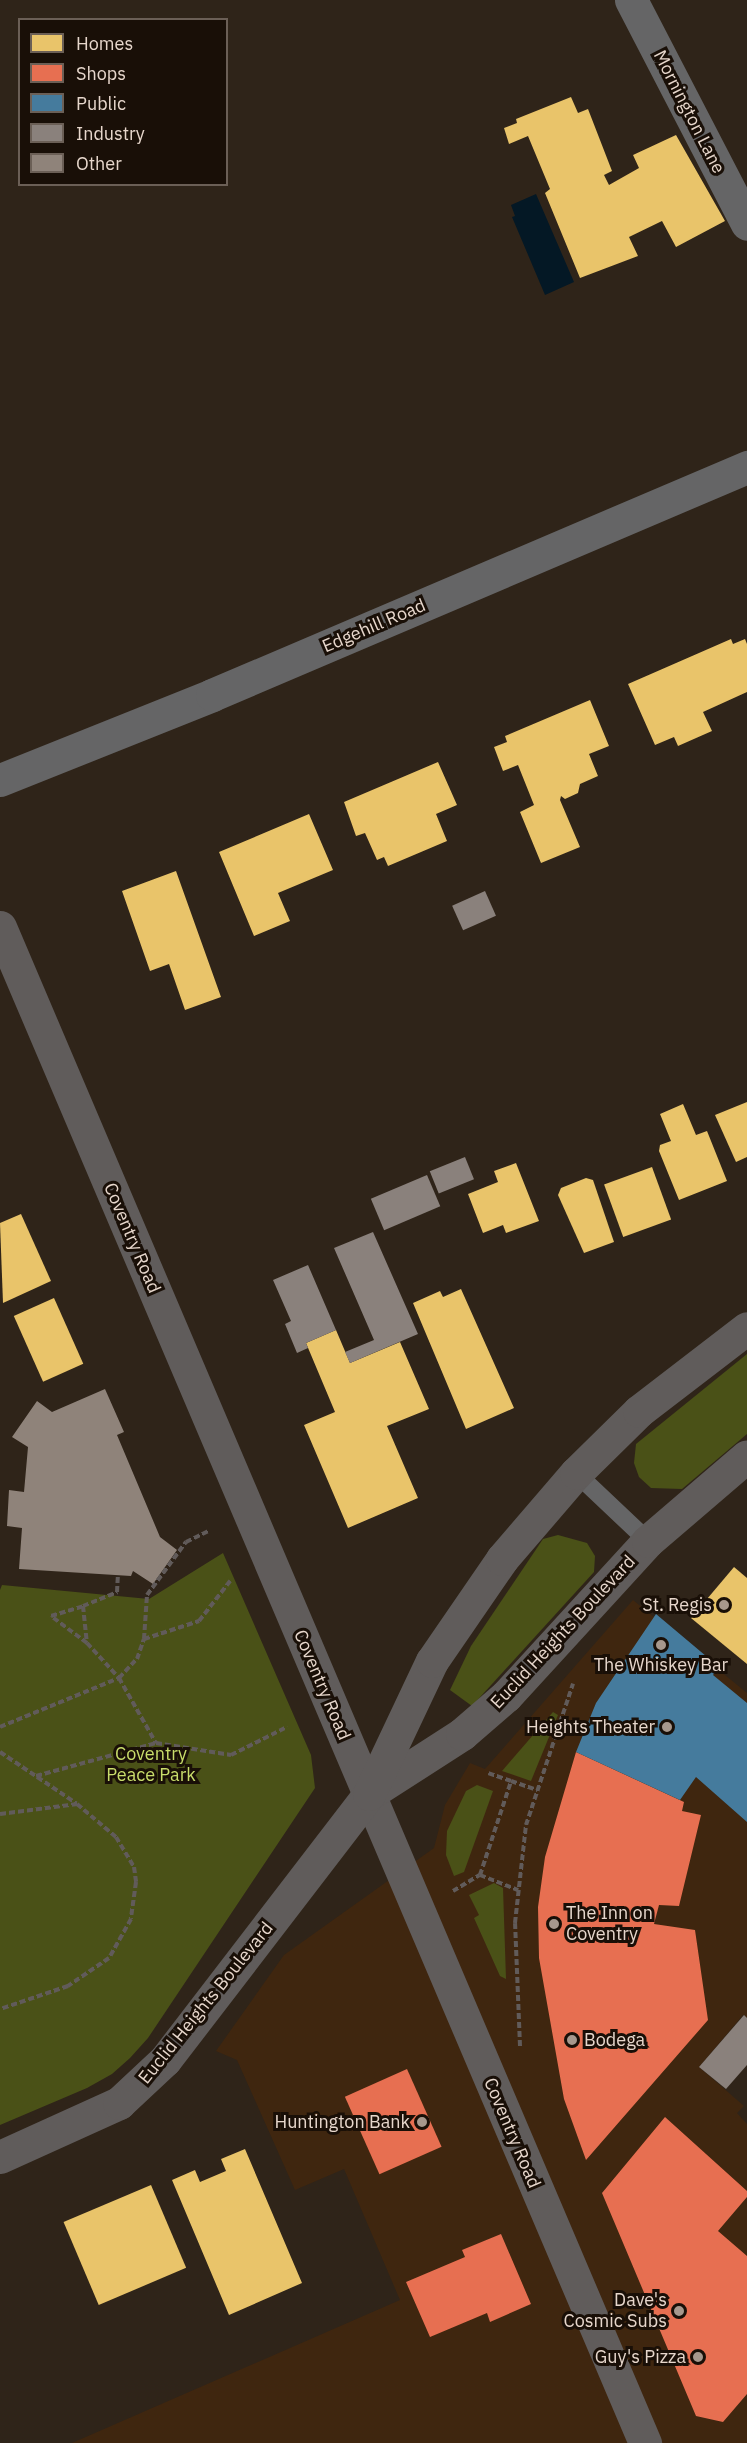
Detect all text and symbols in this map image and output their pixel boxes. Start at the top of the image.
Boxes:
legend [18,18,228,186]
text: Homes [76,32,133,55]
street label: Mornington Lane [649,47,729,177]
text: Shops [76,62,126,85]
text: Public [76,92,126,115]
text: Industry [76,122,145,145]
text: Other [76,152,122,175]
street label: Edgehill Road [319,595,429,657]
street label: Coventry Road [99,1180,165,1296]
street label: Euclid Heights Boulevard [486,1551,640,1713]
place label: St. Regis [642,1594,712,1616]
marker: St. Regis [717,1598,731,1612]
street label: Coventry Road [289,1627,355,1743]
marker: The Whiskey Bar [654,1638,668,1652]
place label: The Whiskey Bar [594,1654,728,1676]
place label: Heights Theater [526,1716,655,1738]
marker: Heights Theater [660,1720,674,1734]
park label: Coventry Peace Park [106,1744,196,1786]
place label: The Inn on Coventry [566,1903,653,1946]
marker: The Inn on Coventry [547,1917,561,1931]
street label: Euclid Heights Boulevard [134,1918,278,2088]
place label: Bodega [584,2029,645,2051]
marker: Bodega [565,2033,579,2047]
street label: Coventry Road [479,2075,545,2191]
place label: Huntington Bank [274,2111,410,2133]
marker: Huntington Bank [415,2115,429,2129]
place label: Dave's Cosmic Subs [564,2290,667,2332]
marker: Dave's Cosmic Subs [672,2304,686,2318]
place label: Guy's Pizza [595,2346,686,2368]
marker: Guy's Pizza [691,2350,705,2364]

